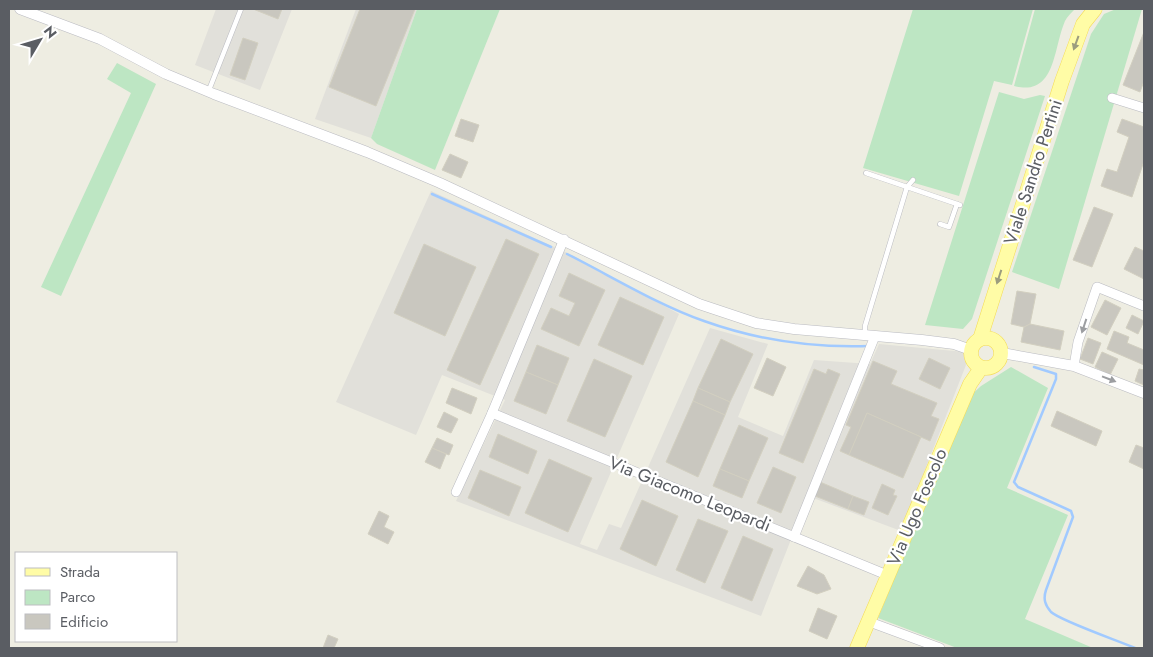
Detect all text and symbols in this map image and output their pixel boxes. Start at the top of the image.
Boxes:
north arrow [15,15,65,65]
text: N [39,21,62,43]
one-way arrow [1072,36,1080,51]
street label: Viale Sandro Pertini [997,96,1069,248]
one-way arrow [994,269,1002,284]
one-way arrow [1080,318,1087,333]
one-way arrow [1102,375,1117,383]
street label: Via Ugo Foscolo [881,444,954,570]
street label: Via Giacomo Leopardi [605,450,775,538]
legend [15,552,178,642]
text: Strada [60,561,100,583]
text: Parco [60,586,95,608]
text: Edificio [60,611,108,633]

